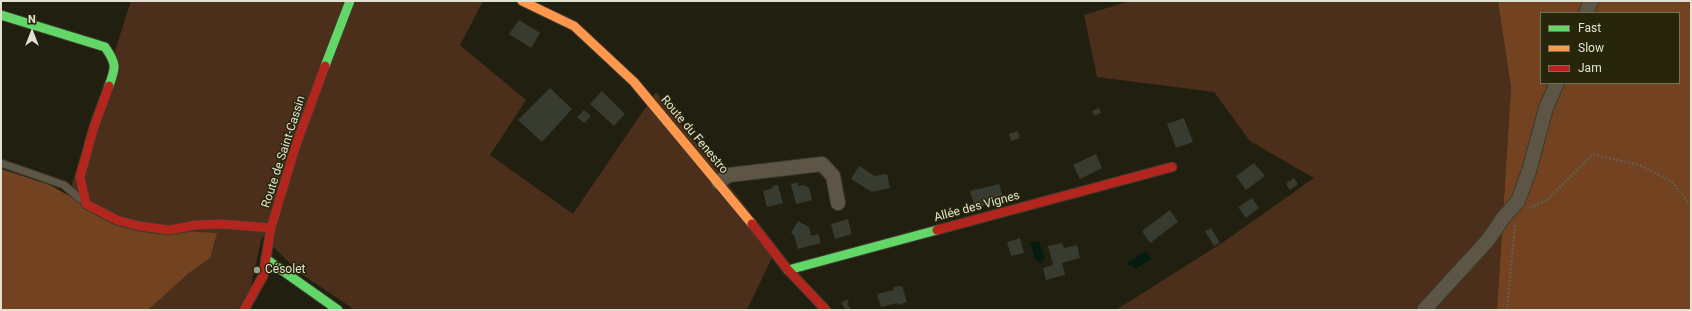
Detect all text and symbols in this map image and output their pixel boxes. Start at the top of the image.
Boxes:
north arrow [12,12,52,52]
legend [1540,12,1680,84]
text: N [28,13,36,26]
text: Fast [1578,21,1601,35]
text: Slow [1578,41,1604,55]
text: Jam [1578,61,1602,75]
street label: Route du Fenestro [657,93,731,177]
street label: Route de Saint-Cassin [259,94,309,210]
street label: Allée des Vignes [933,189,1021,225]
place label: Césolet [265,263,305,277]
marker: Césolet [252,265,262,275]

